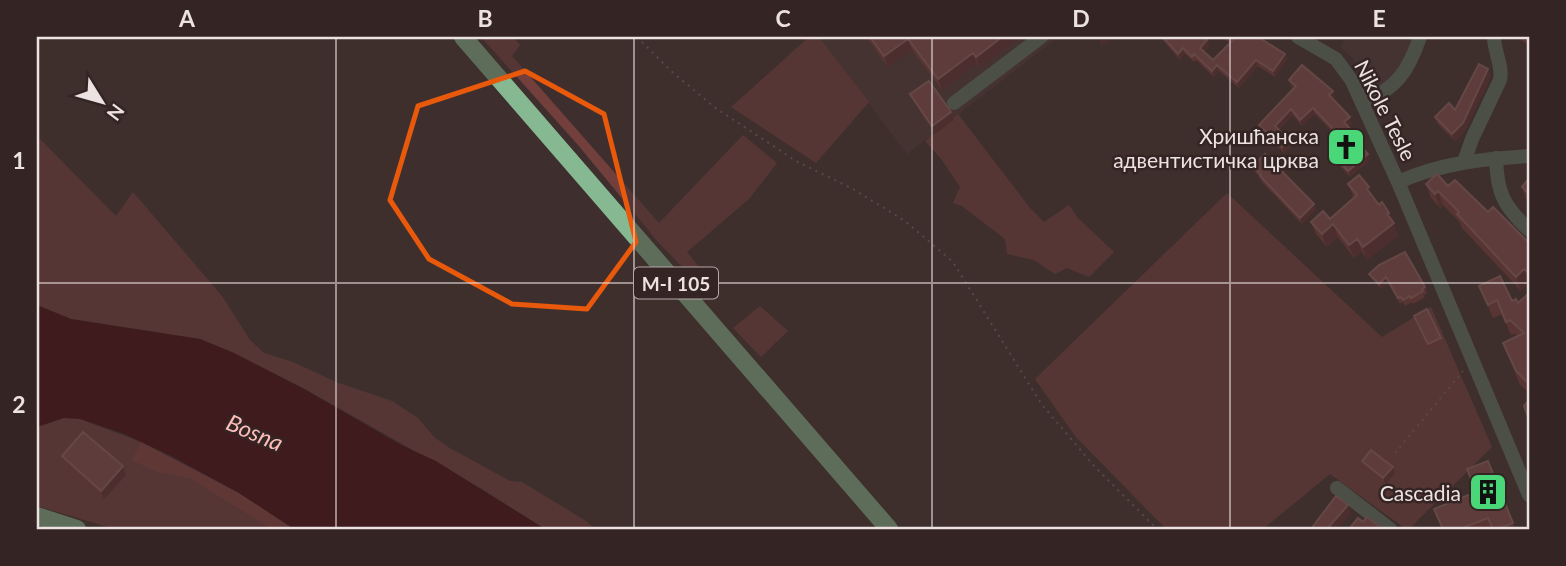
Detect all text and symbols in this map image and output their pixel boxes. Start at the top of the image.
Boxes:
text: A [178,4,196,32]
text: B [477,4,493,32]
text: C [775,4,791,32]
text: D [1072,4,1090,32]
text: E [1372,4,1386,32]
street label: Nikole Tesle [1350,55,1422,165]
north arrow [66,66,136,136]
text: N [102,100,130,125]
place label: Хришћанска адвентистичка црква [1113,123,1319,172]
church icon: Хришћанска адвентистичка црква [1325,126,1367,168]
text: 1 [12,146,26,174]
road number: M-I 105 [634,268,718,298]
text: 2 [12,390,26,418]
water label: Bosna [222,408,288,456]
building icon: Cascadia [1467,471,1509,513]
place label: Cascadia [1380,480,1461,505]

